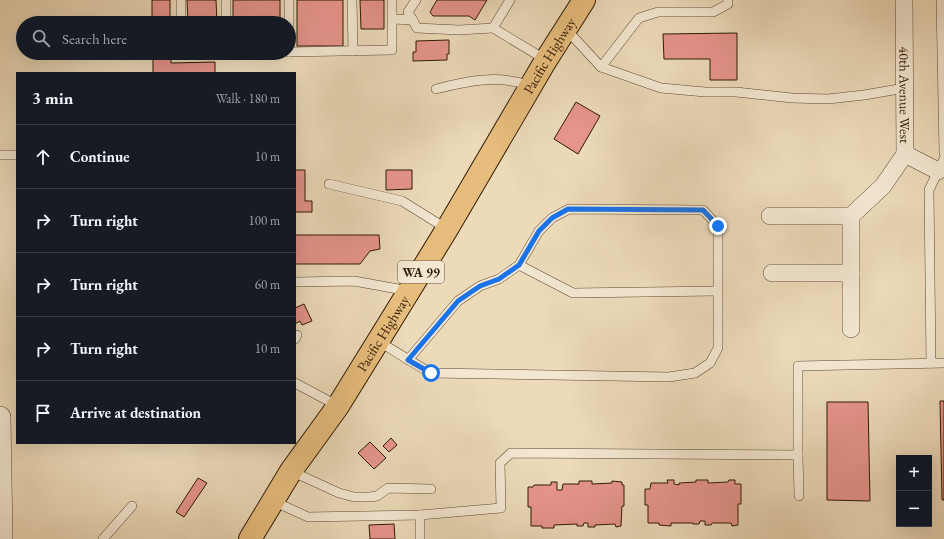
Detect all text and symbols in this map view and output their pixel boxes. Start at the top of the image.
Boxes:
street label: Pacific Highway [519,13,580,97]
search box [16,16,296,60]
icon: search [30,27,52,49]
text: Search here [62,29,127,48]
street label: 40th Avenue West [895,47,914,144]
text: 3 min [32,87,73,109]
text: Walk · 180 m [216,90,280,107]
icon: ahead [32,146,54,168]
text: Continue [70,147,130,166]
text: 10 m [255,148,280,165]
icon: right [32,210,54,232]
text: Turn right [70,211,138,230]
text: 100 m [249,212,280,229]
route end [709,217,727,235]
road number: WA 99 [398,261,444,283]
icon: right [32,274,54,296]
text: Turn right [70,275,138,294]
text: 60 m [255,276,280,293]
street label: Pacific Highway [353,291,414,375]
icon: right [32,338,54,360]
text: Turn right [70,339,138,358]
text: 10 m [255,340,280,357]
route start [422,364,440,382]
icon: arrive [32,402,54,424]
text: Arrive at destination [70,403,201,422]
map controls [896,455,932,527]
button: + [896,455,932,491]
button: − [896,491,932,527]

